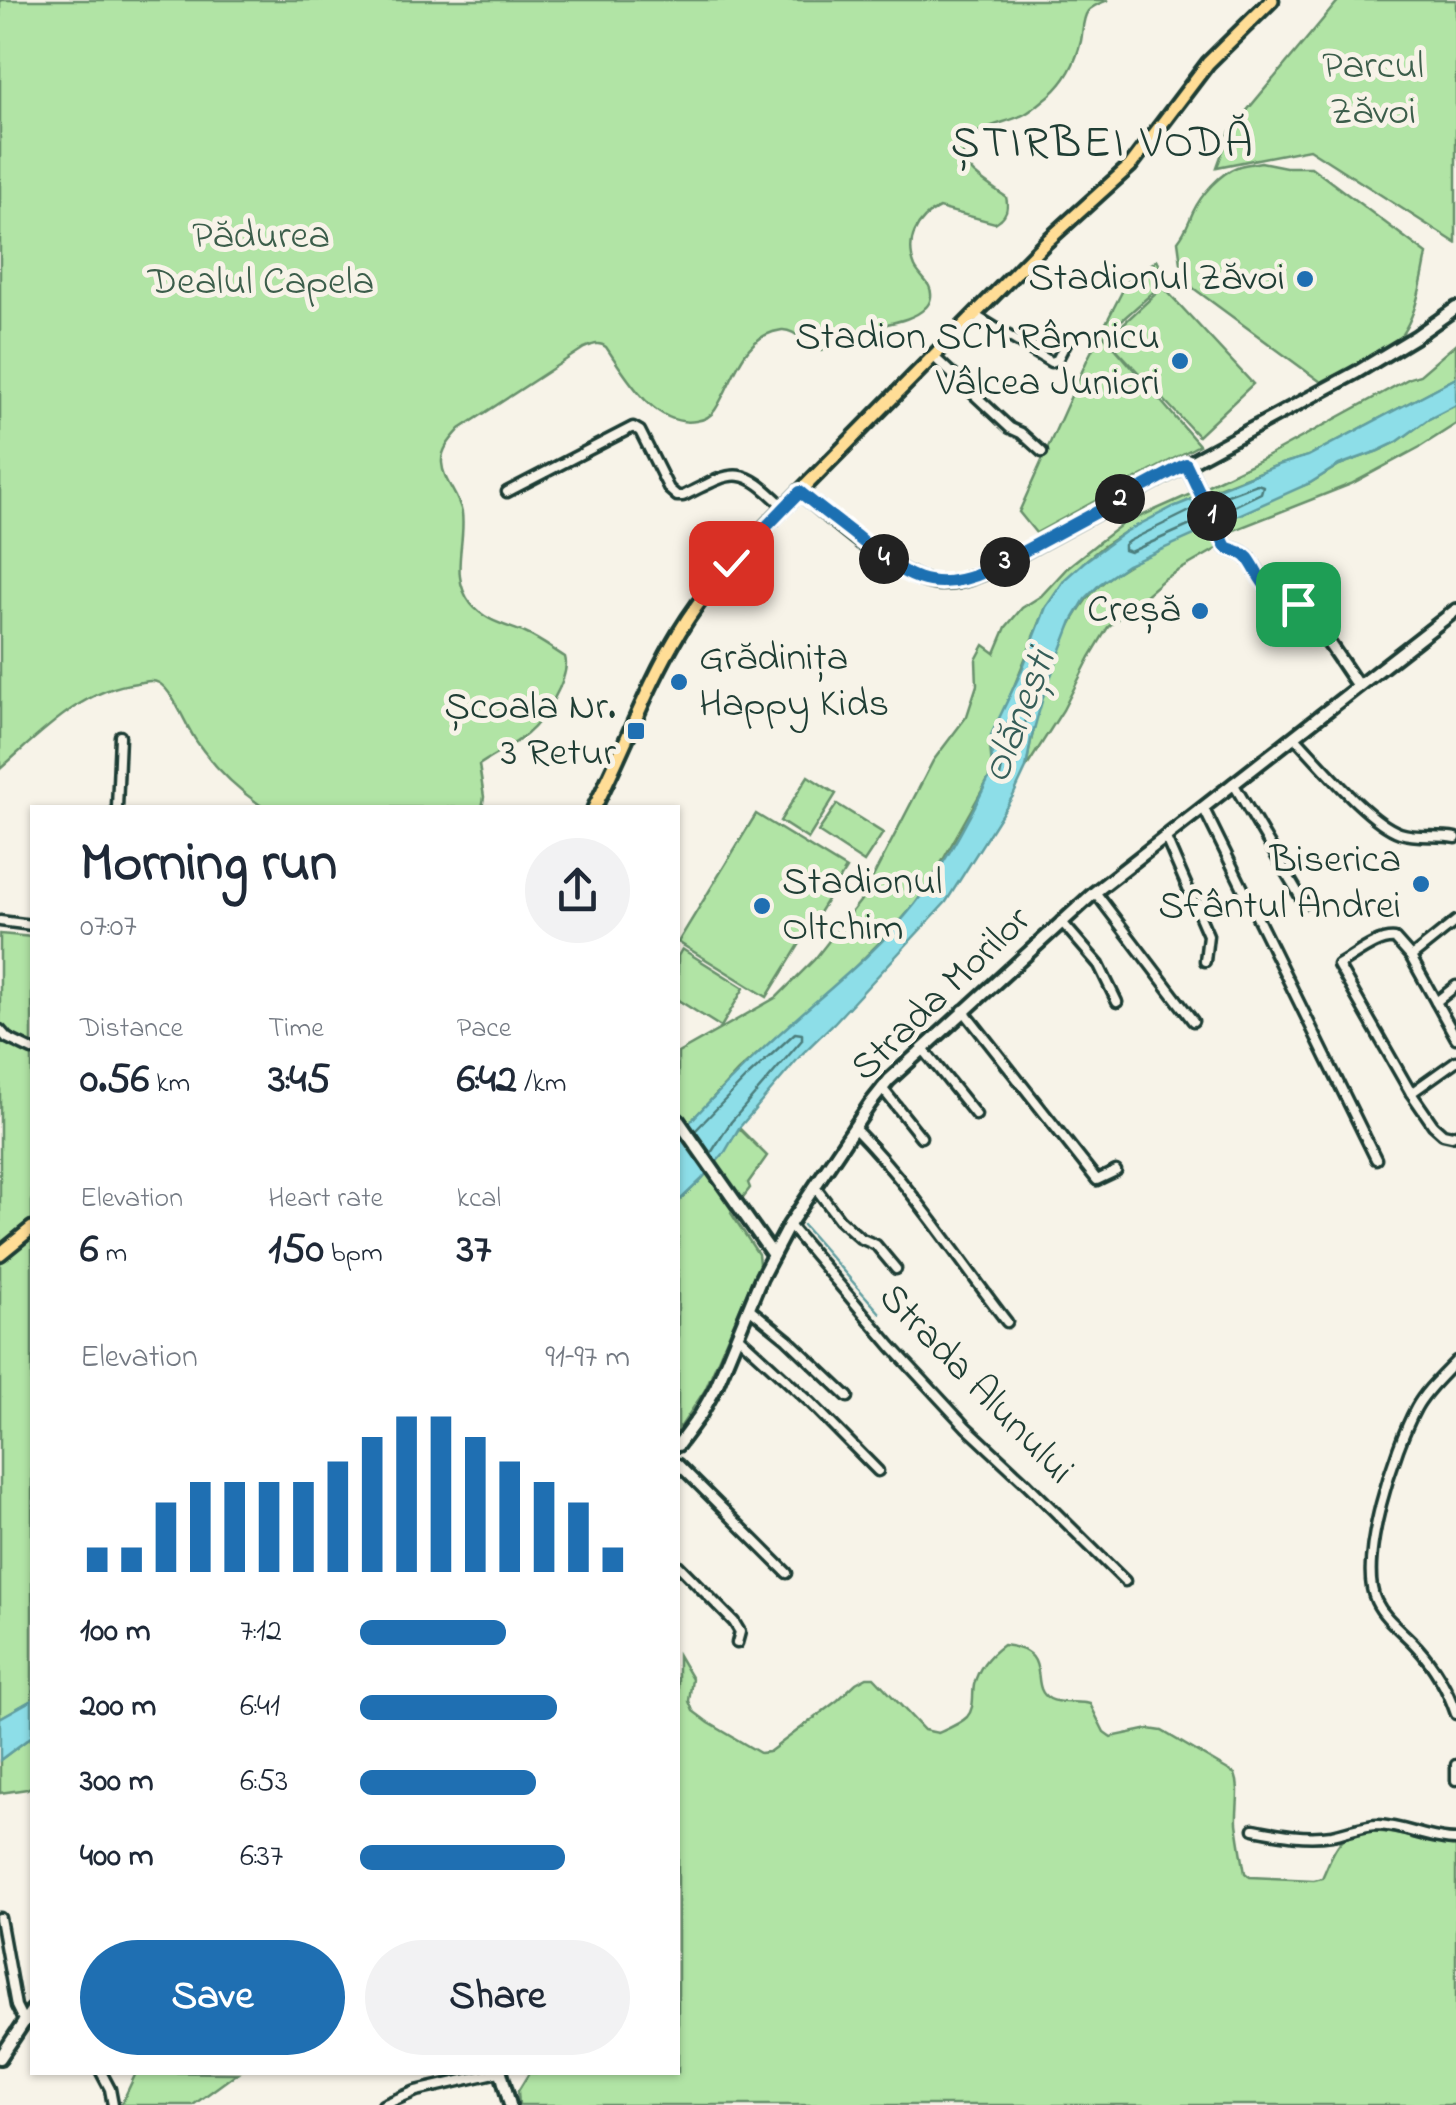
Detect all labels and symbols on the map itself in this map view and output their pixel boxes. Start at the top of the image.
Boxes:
park label: Parcul Zăvoi [1322,38,1424,143]
district label: ȘTIRBEI VODĂ [951,112,1255,178]
park label: Pădurea Dealul Capela [147,208,374,313]
place label: Stadionul Zăvoi [1028,250,1285,309]
marker: Stadionul Zăvoi [1294,268,1316,290]
place label: Stadion SCM Râmnicu Vâlcea Juniori [795,309,1160,414]
marker: Stadion SCM Râmnicu Vâlcea Juniori [1169,350,1191,372]
pin: 2 [1095,474,1145,524]
pin: 1 [1187,491,1237,541]
pin [689,521,774,606]
pin: 4 [859,534,909,584]
pin: 3 [980,537,1030,587]
pin [1256,562,1341,647]
place label: Creșă [1087,582,1180,641]
marker: Creșă [1189,600,1211,622]
place label: Grădinița Happy Kids [699,630,889,735]
water label: Olănești [967,638,1075,793]
marker: Grădinița Happy Kids [668,671,690,693]
place label: Școala Nr. 3 Retur [444,679,617,784]
marker: Școala Nr. 3 Retur [625,720,647,742]
place label: Biserica Sfântul Andrei [1158,832,1401,937]
place label: Stadionul Oltchim [782,854,942,959]
marker: Biserica Sfântul Andrei [1410,873,1432,895]
street label: Strada Morilor [838,893,1046,1097]
marker: Stadionul Oltchim [751,895,773,917]
street label: Strada Alunului [863,1271,1087,1499]

